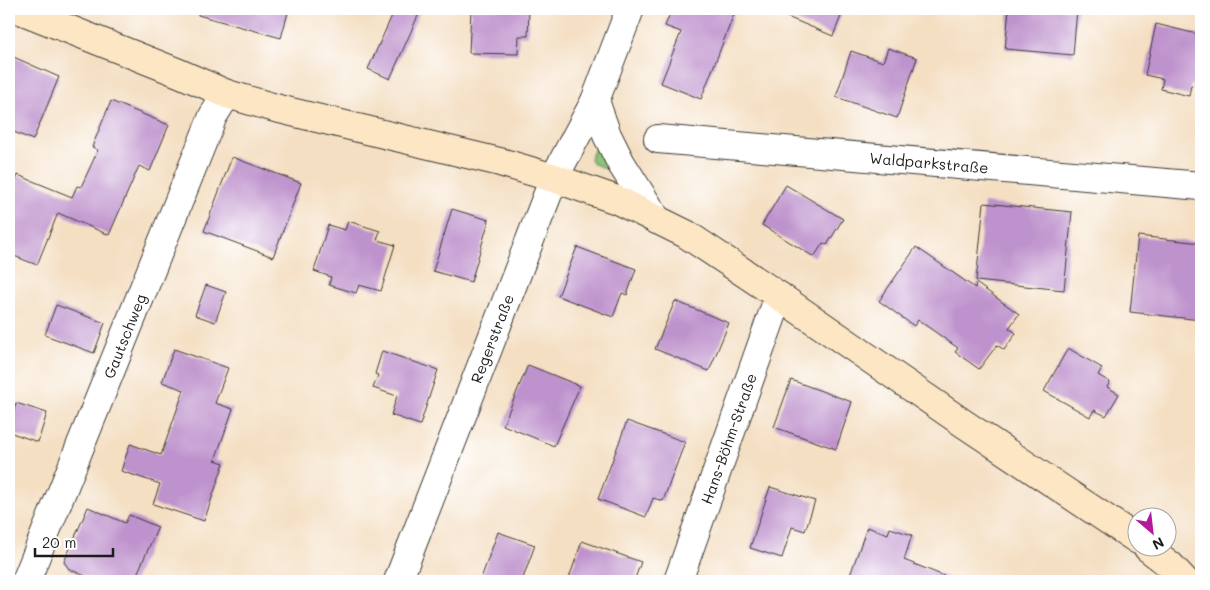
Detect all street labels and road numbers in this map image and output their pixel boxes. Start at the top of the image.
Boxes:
street label: Waldparkstraße [869,147,989,178]
street label: Gautschweg [99,291,151,381]
street label: Regerstraße [466,291,518,386]
street label: Hans-Böhm-Straße [696,370,761,507]

